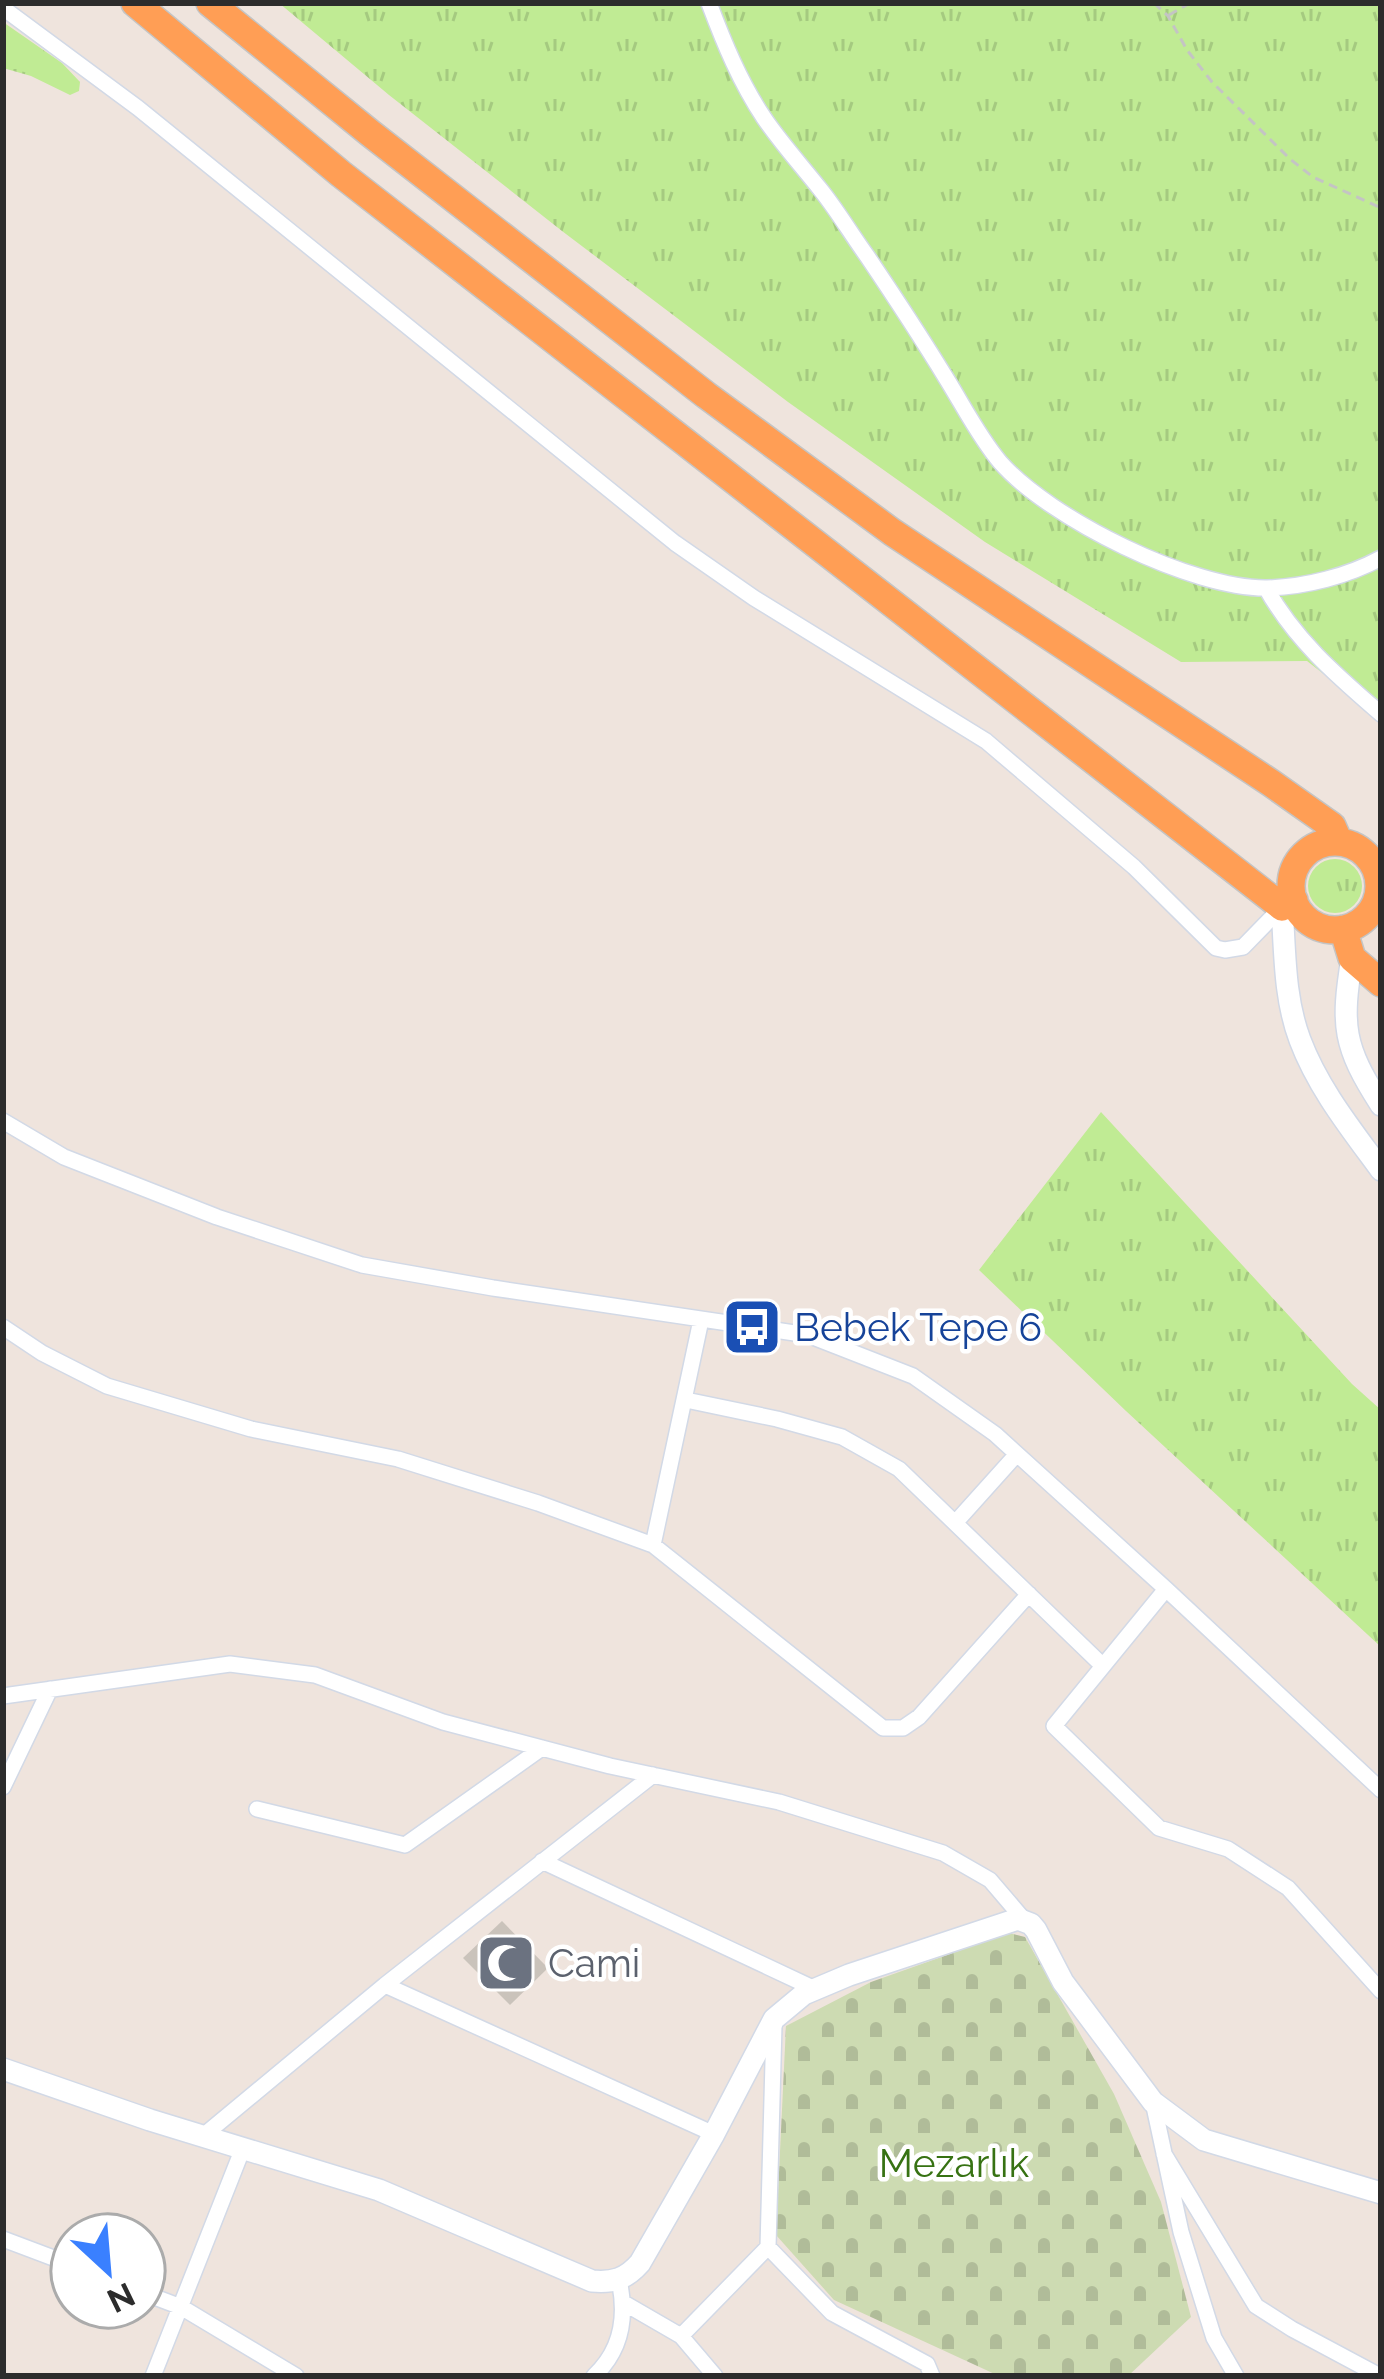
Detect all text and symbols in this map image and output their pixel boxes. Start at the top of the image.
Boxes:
bus stop icon: Bebek Tepe 6 [721,1296,783,1358]
place label: Bebek Tepe 6 [794,1304,1042,1350]
mosque icon: Cami [475,1932,537,1994]
place label: Cami [548,1940,640,1986]
park label: Mezarlık [879,2140,1030,2186]
north arrow [48,2211,168,2331]
text: N [101,2274,141,2321]

